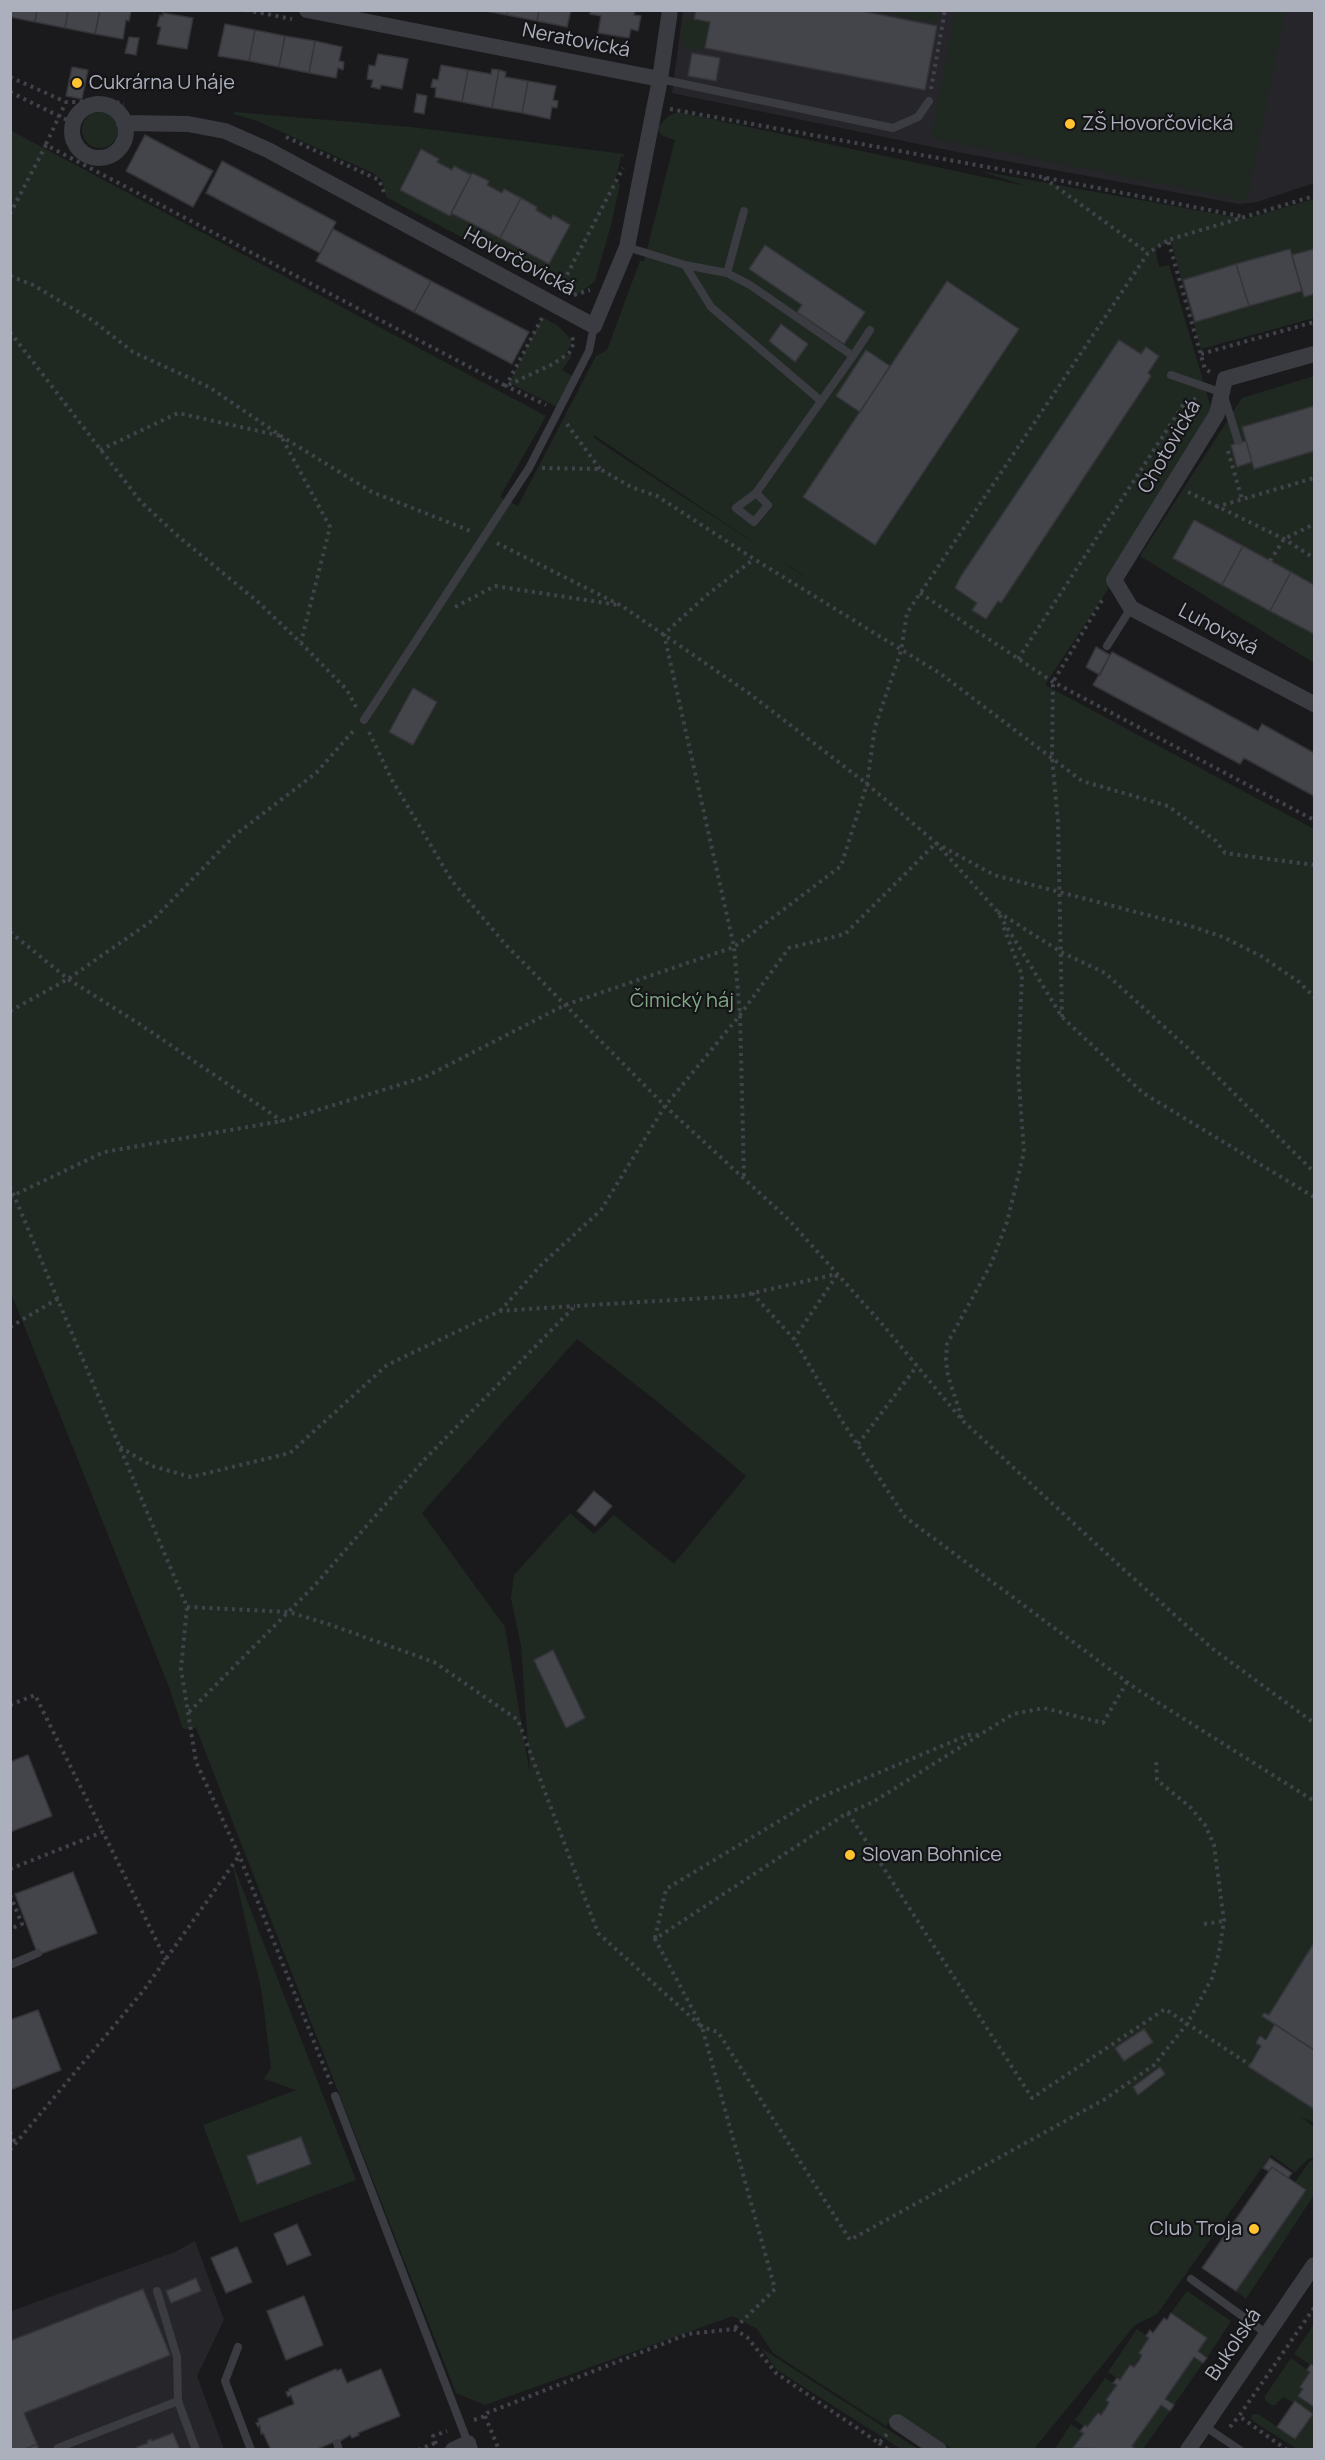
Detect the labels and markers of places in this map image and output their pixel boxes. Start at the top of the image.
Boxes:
place label: Cukrárna U háje [89,71,235,95]
marker: Cukrárna U háje [70,76,84,90]
place label: ZŠ Hovorčovická [1082,112,1233,136]
marker: ZŠ Hovorčovická [1063,117,1077,131]
place label: Slovan Bohnice [862,1843,1002,1867]
marker: Slovan Bohnice [843,1848,857,1862]
place label: Club Troja [1149,2217,1242,2241]
marker: Club Troja [1247,2222,1261,2236]

